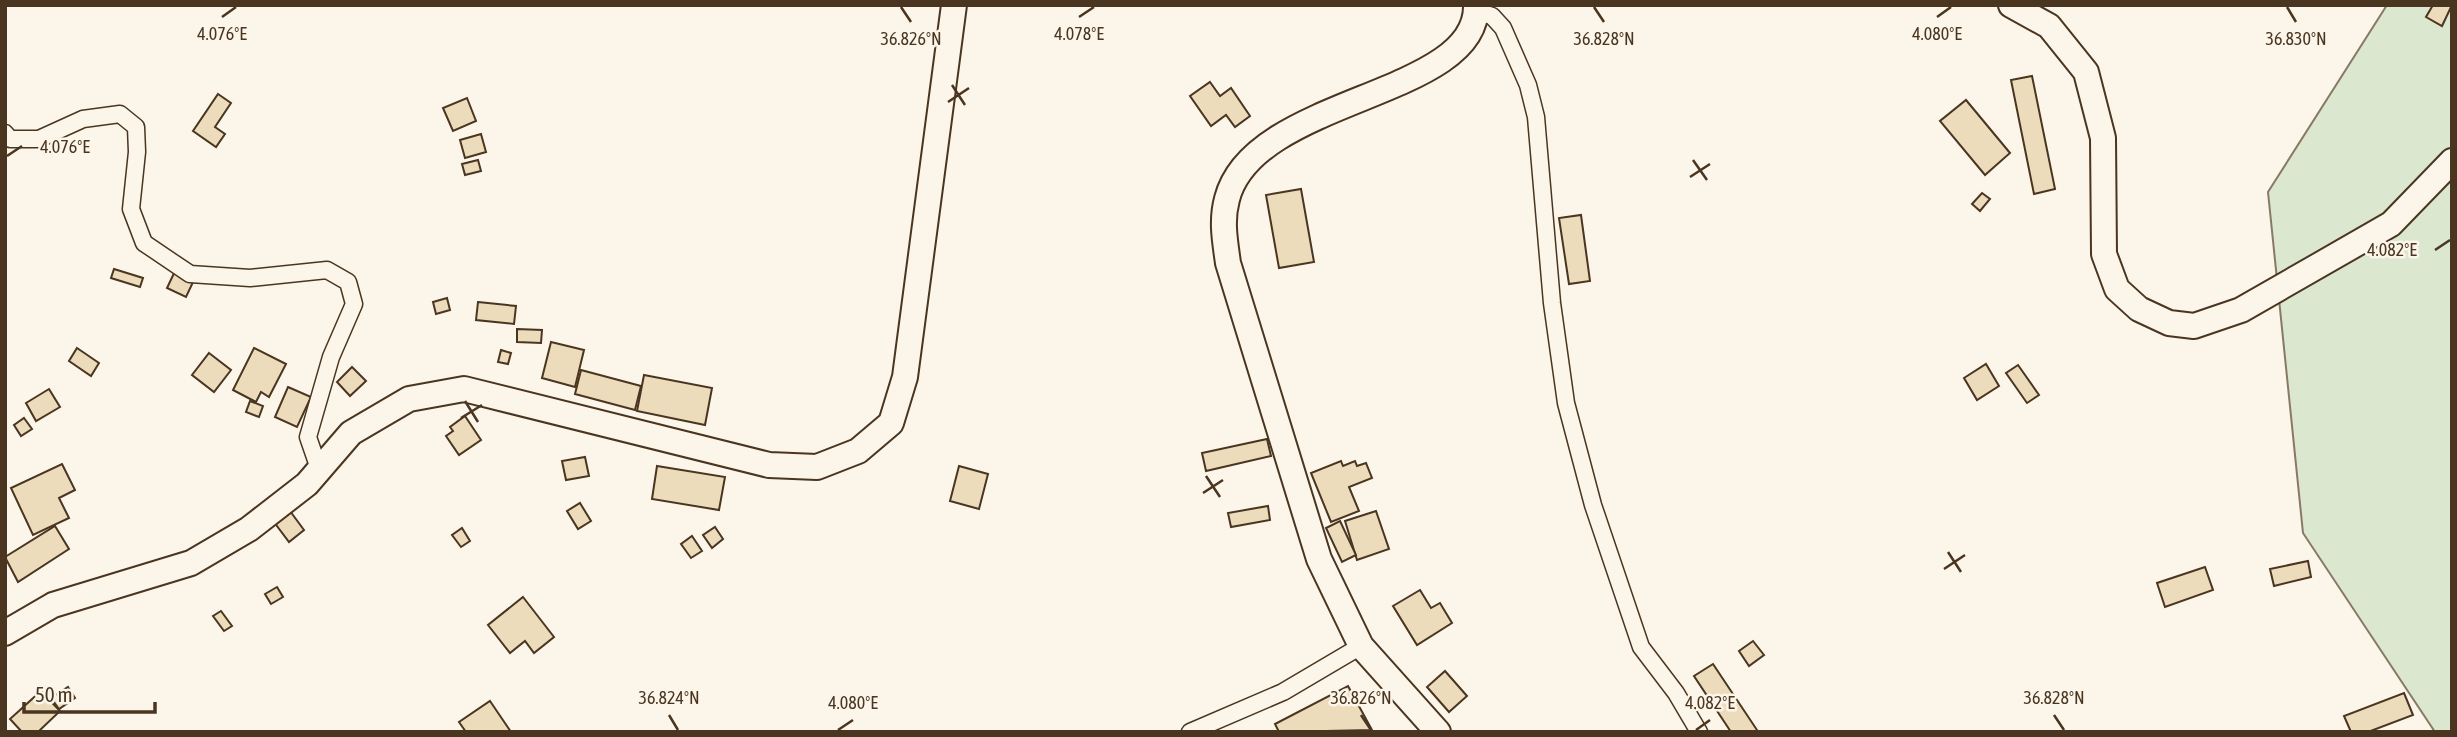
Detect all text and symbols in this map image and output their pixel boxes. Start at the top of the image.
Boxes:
text: 4.076°E [197,23,247,44]
text: 4.078°E [1054,23,1104,44]
text: 4.080°E [1912,23,1962,44]
text: 36.826°N [880,28,942,49]
text: 36.828°N [1573,28,1635,49]
text: 36.830°N [2265,28,2327,49]
text: 4.076°E [40,136,90,157]
text: 4.082°E [2367,239,2417,260]
scale bar [24,670,156,714]
text: 50 m [35,682,73,706]
text: 36.824°N [638,687,700,708]
text: 36.826°N [1330,687,1392,708]
text: 36.828°N [2023,687,2085,708]
text: 4.080°E [828,692,878,713]
text: 4.082°E [1685,692,1735,713]

